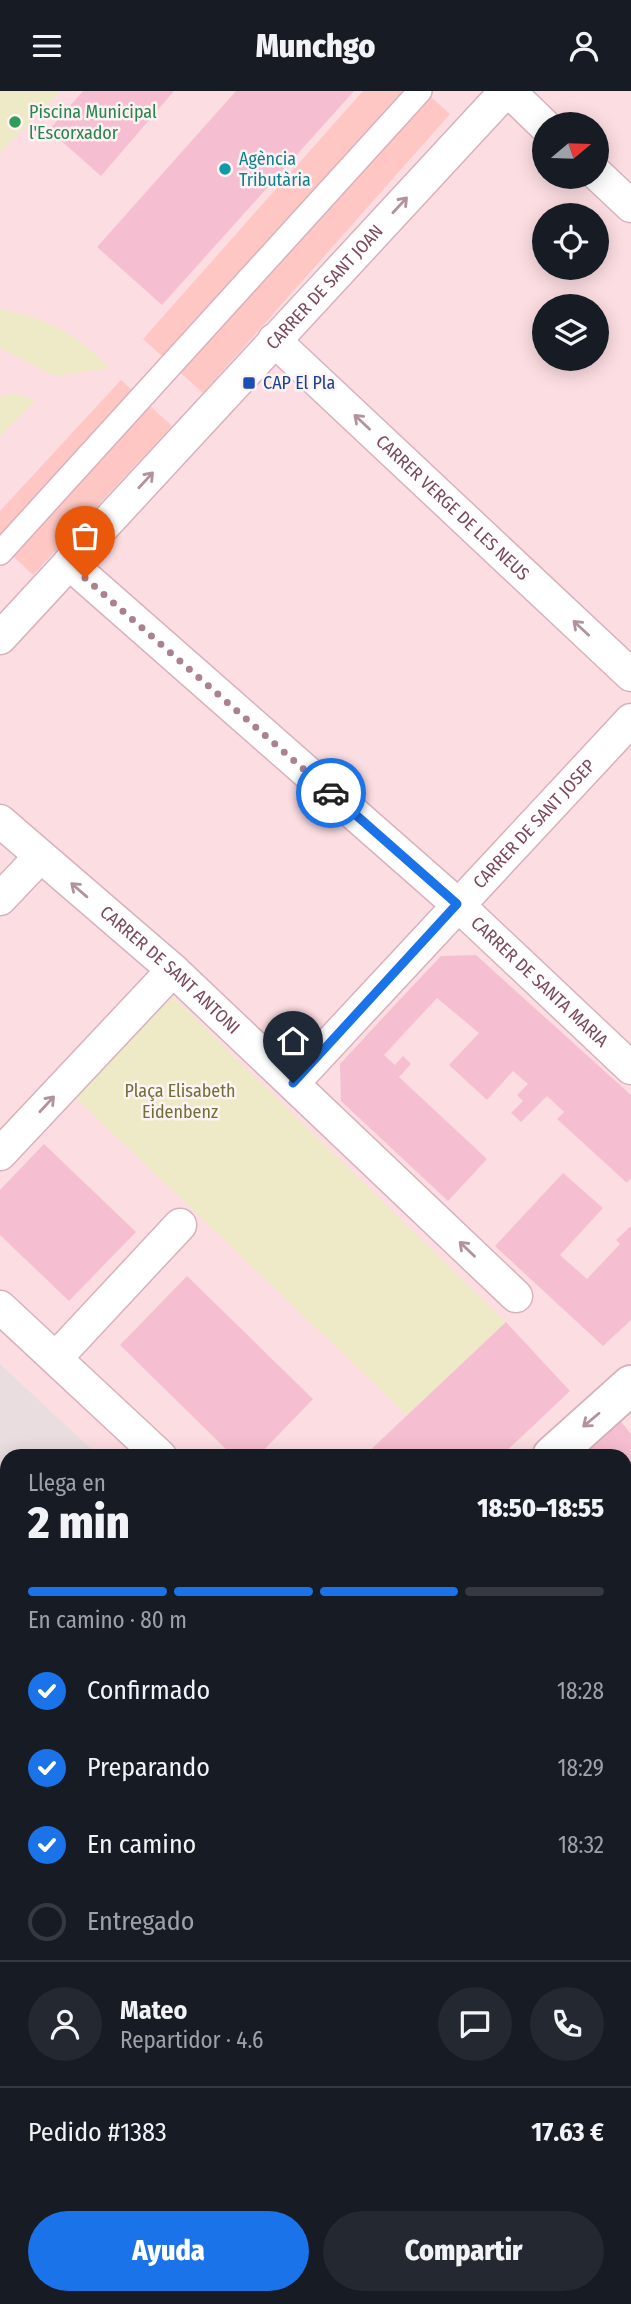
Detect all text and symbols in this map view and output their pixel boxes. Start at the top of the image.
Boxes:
icon: menu [28,27,66,65]
text: Munchgo [256,27,375,65]
icon: person [565,27,603,65]
place label: Piscina Municipal l'Escorxador [29,101,157,144]
north arrow [532,112,609,189]
map controls [532,112,609,371]
marker: Piscina Municipal l'Escorxador [7,114,23,130]
place label: Agència Tributària [239,148,311,191]
marker: Agència Tributària [217,161,233,177]
one-way arrow [392,196,408,214]
button: locate [532,203,609,280]
street label: CARRER DE SANT JOAN [261,220,388,354]
button: layers [532,294,609,371]
place label: CAP El Pla [263,372,335,394]
marker: CAP El Pla [241,375,257,391]
one-way arrow [353,414,371,430]
street label: CARRER VERGE DE LES NEUS [371,430,534,585]
one-way arrow [137,472,154,489]
pin [55,506,115,578]
icon: bag [66,517,104,555]
one-way arrow [572,620,590,636]
street label: CARRER DE SANT JOSEP [469,755,600,893]
courier [296,758,366,828]
icon: car [312,774,350,812]
one-way arrow [70,882,88,898]
street label: CARRER DE SANT ANTONI [96,901,244,1039]
street label: CARRER DE SANTA MARIA [466,912,613,1052]
pin [263,1011,323,1083]
icon: home [274,1022,312,1060]
park label: Plaça Elisabeth Eidenbenz [124,1080,236,1123]
one-way arrow [38,1096,55,1113]
one-way arrow [459,1241,476,1258]
one-way arrow [582,1412,600,1428]
text: Llega en [28,1469,106,1497]
text: 18:50–18:55 [477,1493,604,1524]
text: 2 min [28,1495,130,1550]
text: En camino · 80 m [28,1606,187,1634]
icon: check [28,1672,66,1710]
text: Confirmado [87,1675,210,1706]
text: 18:28 [557,1677,604,1705]
icon: check [28,1749,66,1787]
text: Preparando [87,1752,210,1783]
text: 18:29 [557,1754,604,1782]
icon: check [28,1826,66,1864]
text: En camino [87,1829,196,1860]
text: 18:32 [558,1831,604,1859]
text: Entregado [87,1906,194,1937]
button: person [28,1987,102,2061]
button: chat [438,1987,512,2061]
button: phone [530,1987,604,2061]
text: Mateo [120,1995,187,2026]
text: Repartidor · 4.6 [120,2026,264,2054]
text: Pedido #1383 [28,2117,167,2148]
text: 17.63 € [531,2117,604,2148]
button: Ayuda [28,2211,309,2291]
button: Compartir [323,2211,604,2291]

